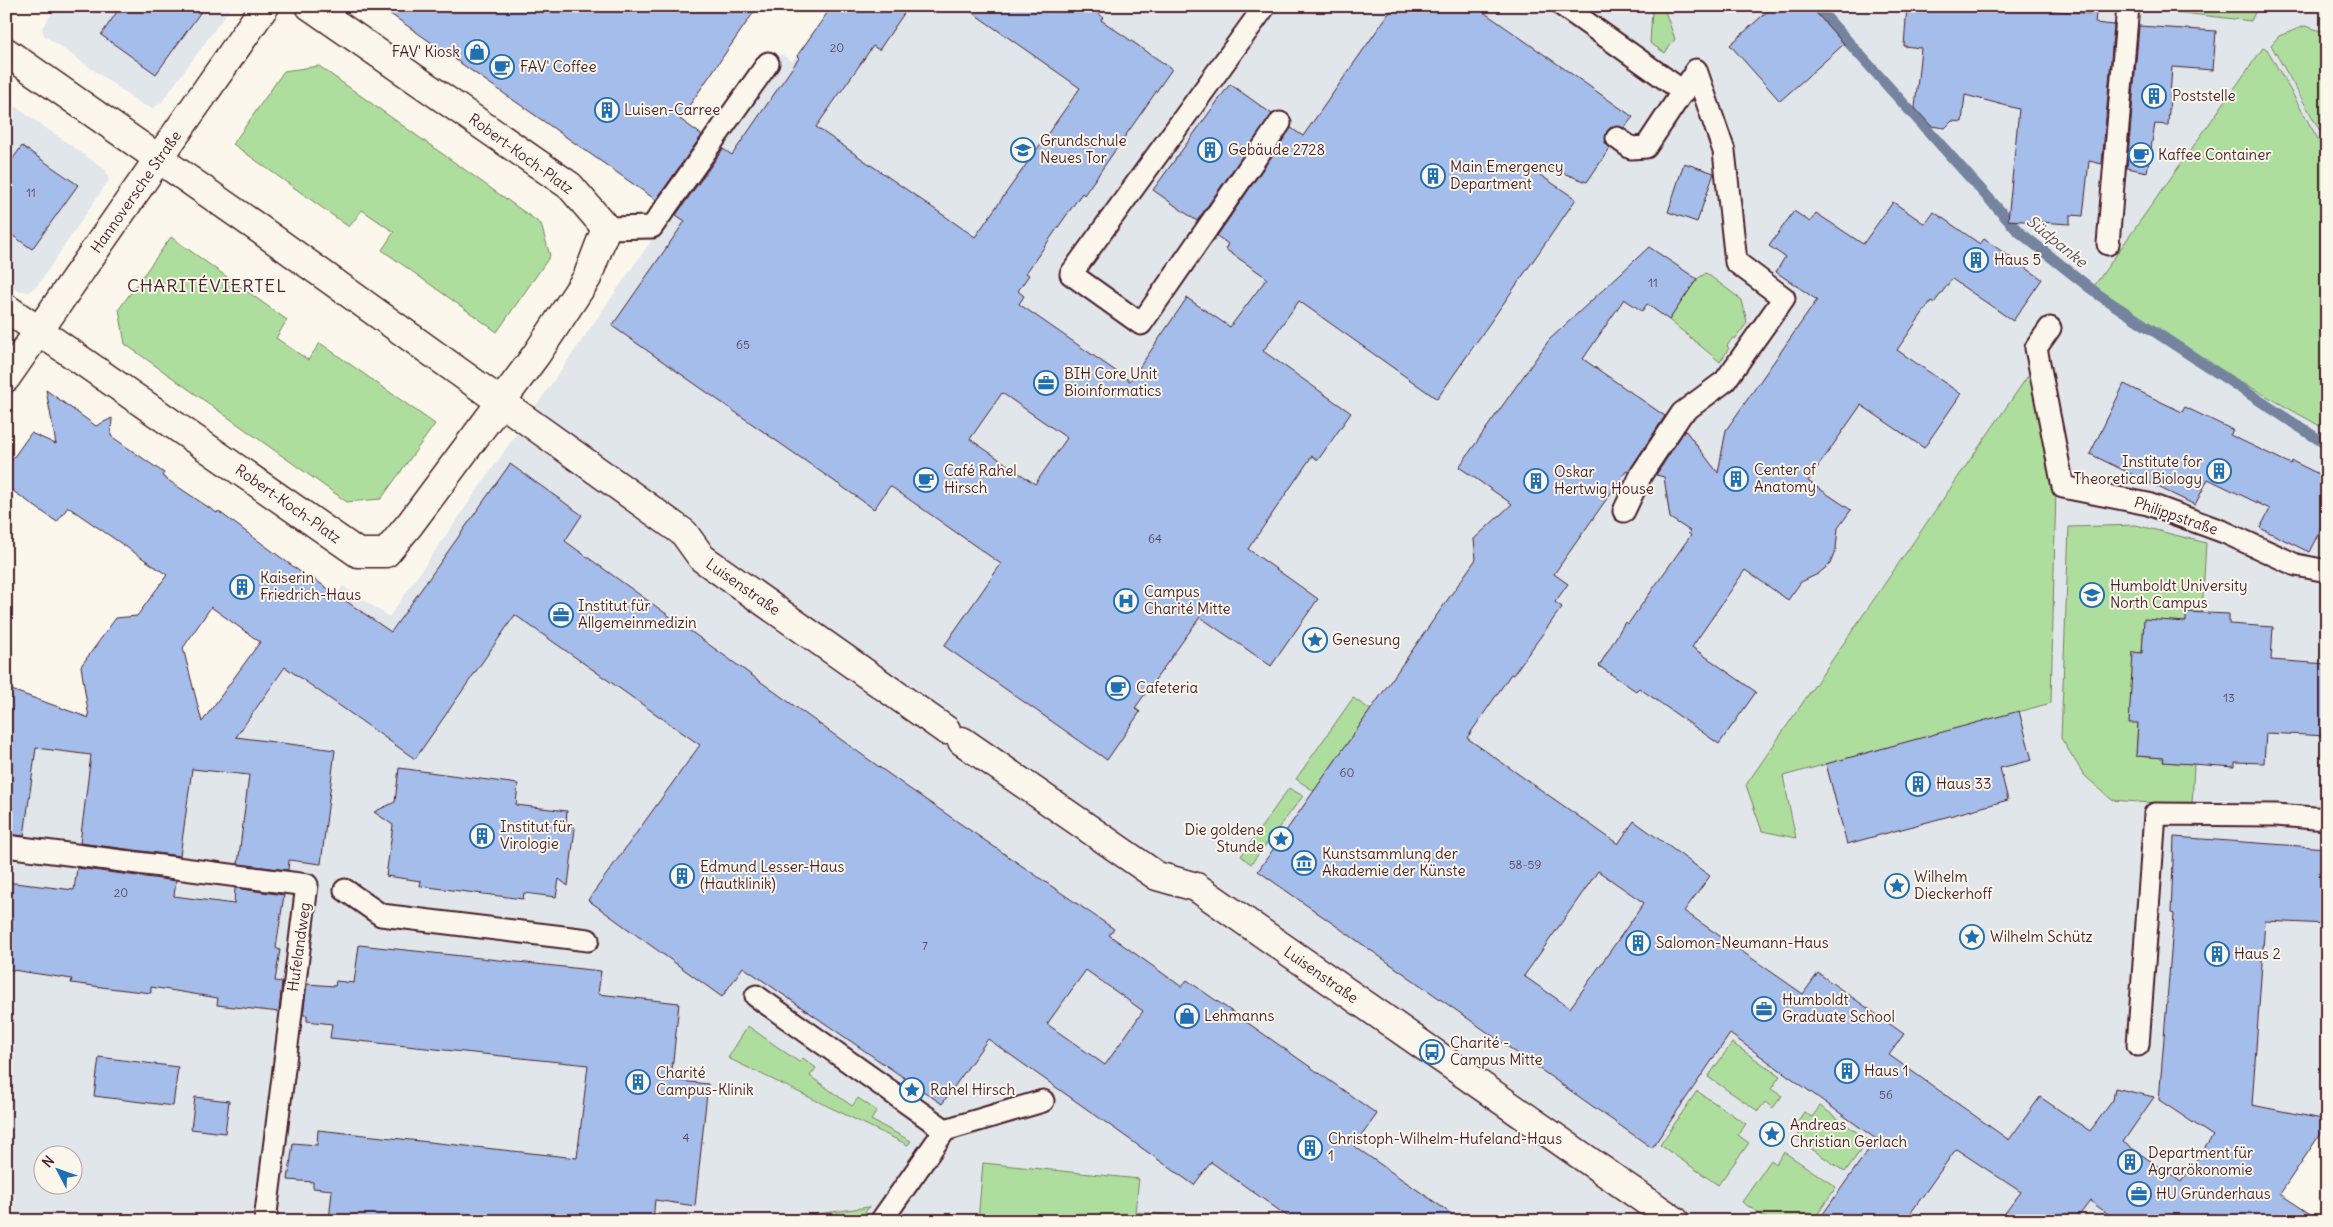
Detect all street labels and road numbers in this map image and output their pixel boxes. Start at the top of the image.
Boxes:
street label: Robert-Koch-Platz [465,109,577,198]
street label: Hannoversche Straße [86,127,185,257]
street label: Robert-Koch-Platz [232,460,345,547]
street label: Philippstraße [2132,492,2221,539]
street label: Luisenstraße [702,554,784,619]
street label: Hufelandweg [283,901,314,993]
street label: Luisenstraße [1280,942,1362,1007]

